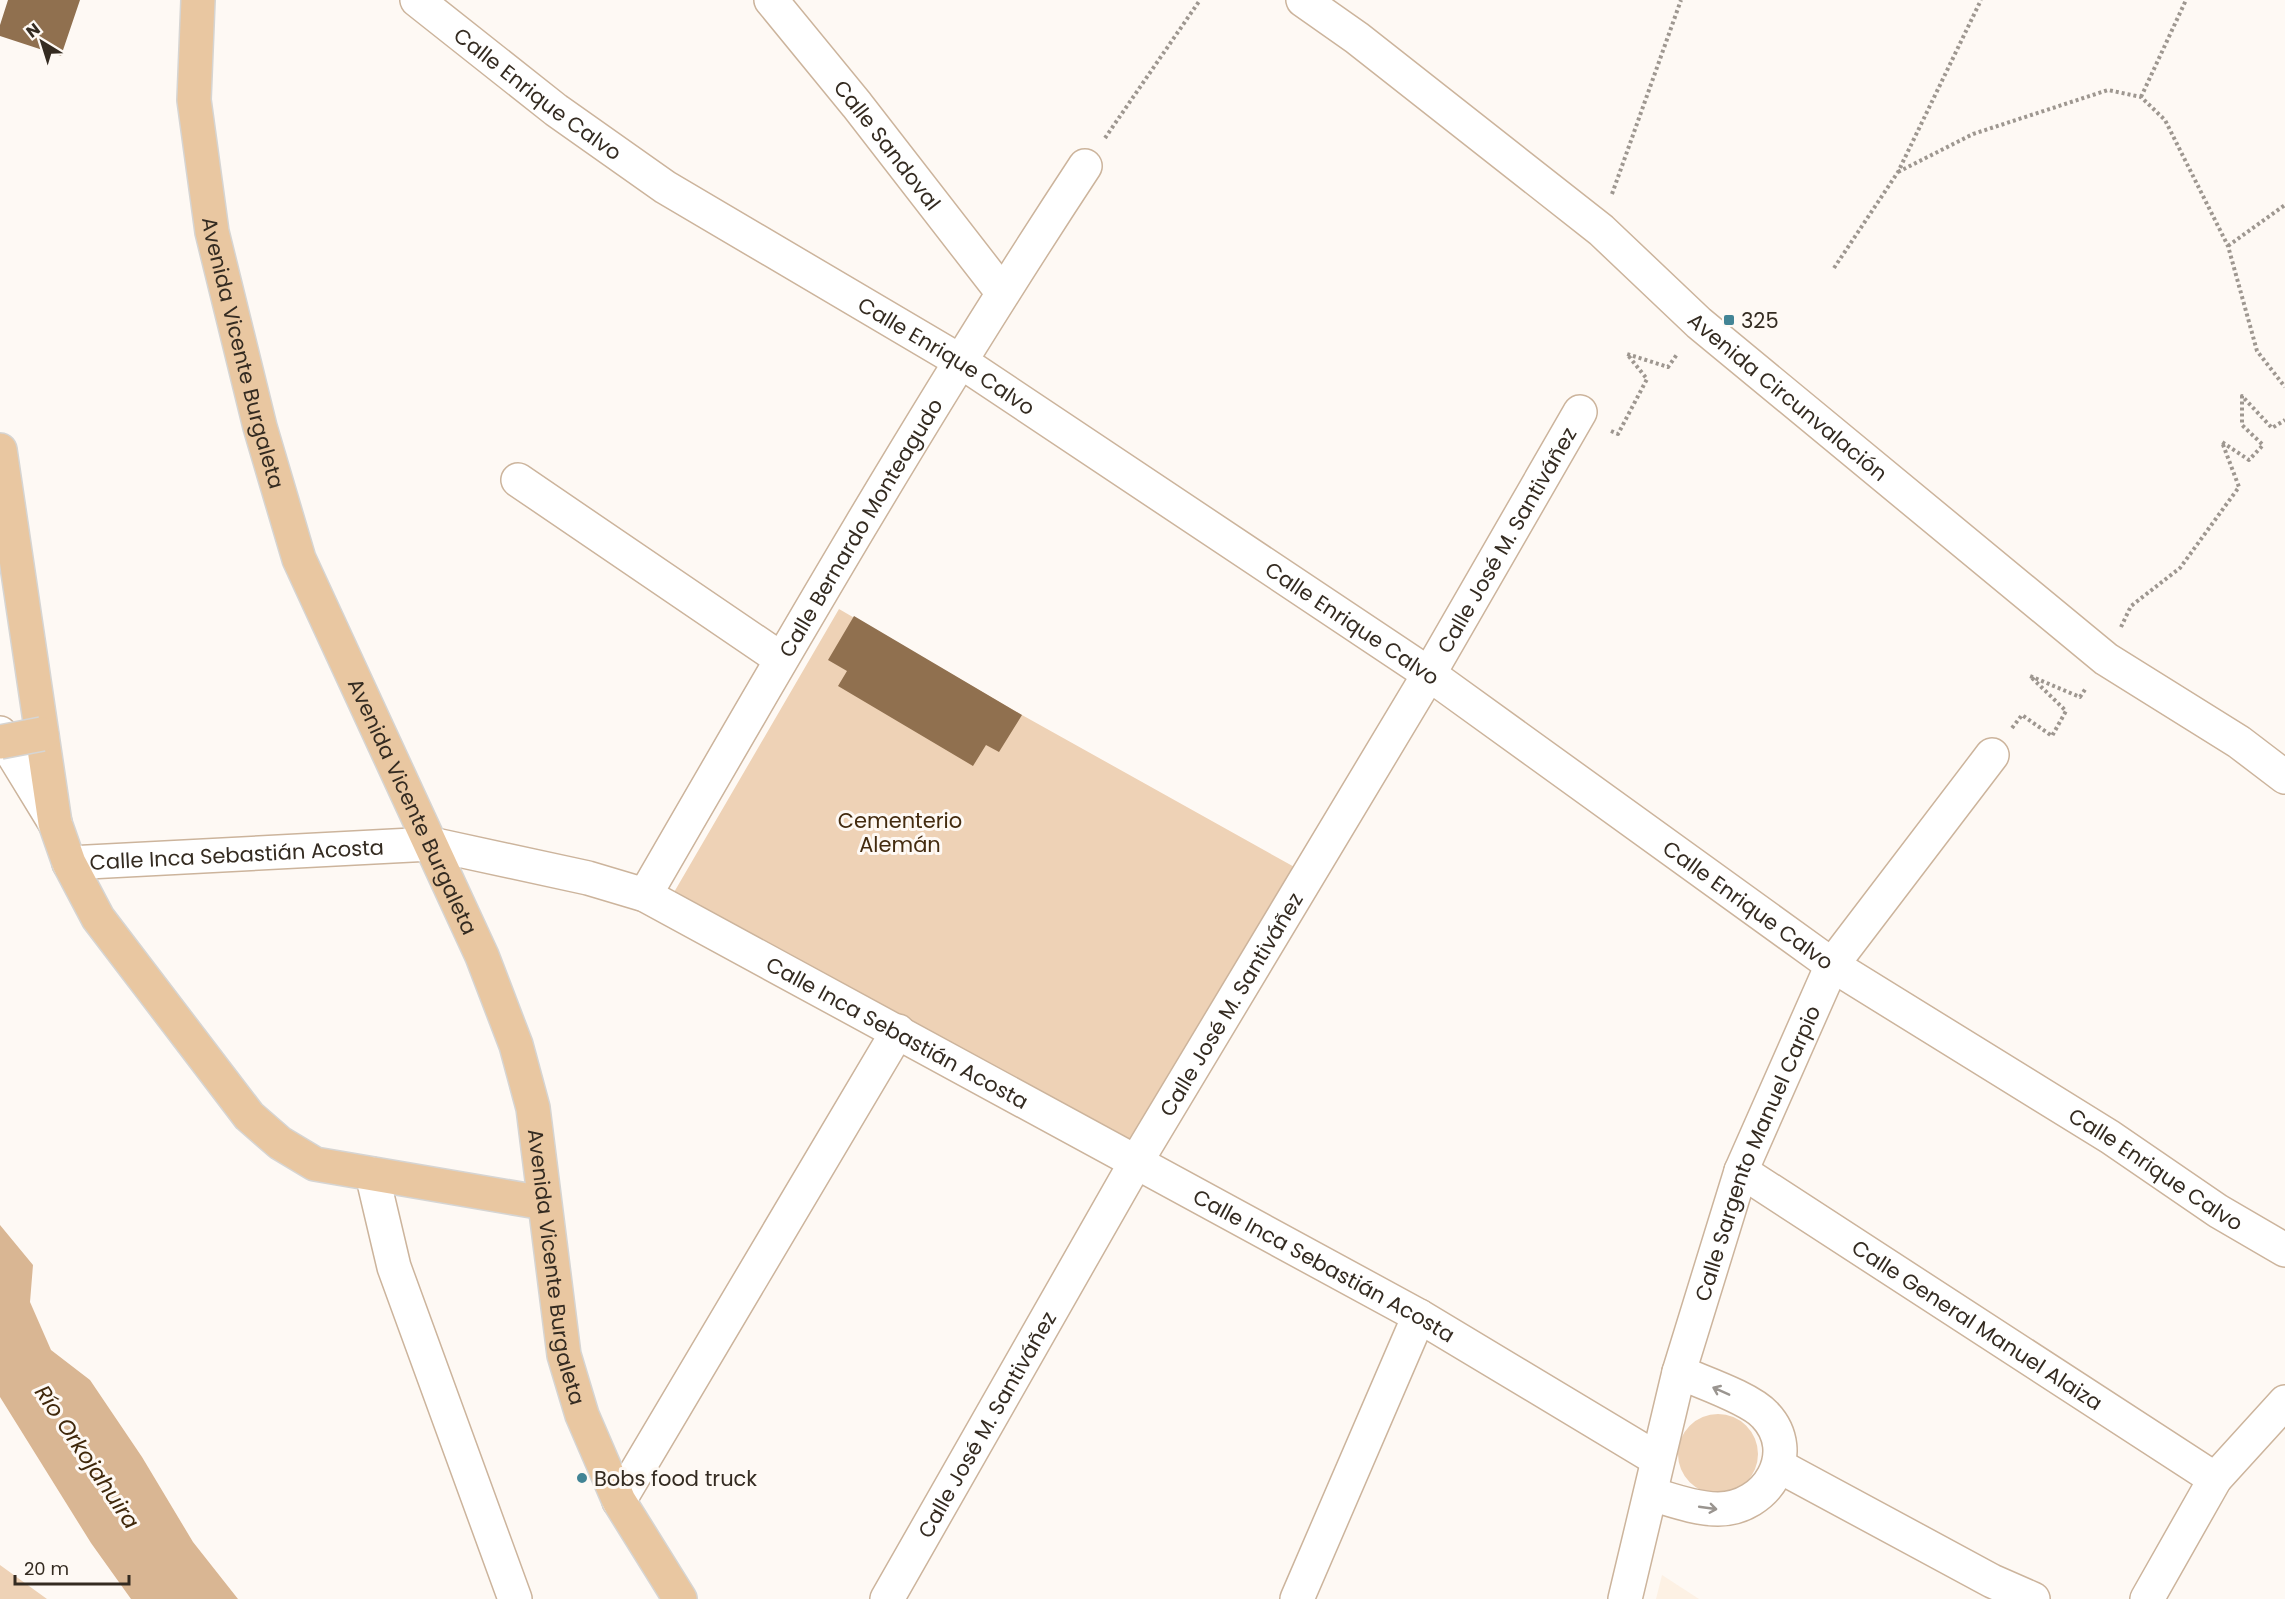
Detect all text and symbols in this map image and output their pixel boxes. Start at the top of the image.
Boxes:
north arrow [12,12,72,72]
text: N [21,18,45,43]
street label: Calle Enrique Calvo [448,20,628,167]
street label: Calle Sandoval [828,74,948,216]
street label: Avenida Vicente Burgaleta [196,215,292,492]
street label: Calle Enrique Calvo [853,290,1041,422]
street label: Avenida Circunvalación [1682,306,1894,487]
place label: 325 [1741,306,1779,335]
marker: 325 [1722,313,1736,327]
street label: Calle Bernardo Monteagudo [772,392,949,662]
street label: Calle José M. Santiváñez [1430,421,1583,658]
street label: Calle Enrique Calvo [1260,554,1445,692]
street label: Avenida Vicente Burgaleta [341,673,485,939]
park label: Cementerio Alemán [838,806,962,859]
street label: Calle Inca Sebastián Acosta [89,832,385,876]
street label: Calle Enrique Calvo [1657,833,1839,976]
street label: Calle José M. Santiváñez [1152,887,1309,1122]
street label: Calle Inca Sebastián Acosta [761,949,1034,1115]
street label: Calle Sargento Manuel Carpio [1687,1001,1827,1305]
street label: Calle Enrique Calvo [2063,1100,2249,1237]
street label: Avenida Vicente Burgaleta [521,1127,593,1408]
street label: Calle Inca Sebastián Acosta [1188,1181,1460,1349]
street label: Calle General Manuel Alaiza [1846,1233,2108,1417]
street label: Calle José M. Santiváñez [910,1306,1063,1543]
water label: Río Orkojahuira [27,1379,147,1535]
one-way arrow [1713,1384,1731,1396]
place label: Bobs food truck [594,1464,757,1493]
marker: Bobs food truck [575,1471,589,1485]
one-way arrow [1697,1502,1717,1513]
scale bar [15,1548,129,1586]
text: 20 m [24,1556,69,1581]

